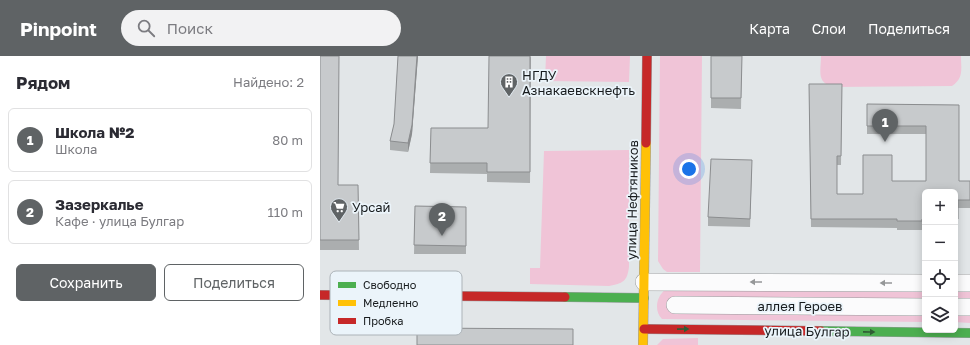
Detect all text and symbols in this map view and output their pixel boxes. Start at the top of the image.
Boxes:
search box [121,10,401,46]
text: Pinpoint [20,17,97,40]
icon: search [135,17,157,39]
text: Поиск [167,19,213,37]
text: Карта [749,20,790,37]
text: Слои [812,20,846,37]
text: Поделиться [868,20,950,37]
place label: НГДУ Азнакаевскнефть [522,67,635,98]
text: Рядом [16,72,70,93]
building icon: НГДУ Азнакаевскнефть [499,72,519,97]
text: Найдено: 2 [233,74,304,90]
pin: 1 [872,109,898,142]
text: Школа №2 [55,123,134,141]
text: 1 [27,132,33,148]
text: 80 m [272,132,303,148]
street label: улица Нефтяников [623,140,641,260]
text: Школа [55,141,97,157]
your location [679,159,699,179]
map controls [922,189,958,333]
button: + [922,189,958,225]
text: Зазеркалье [55,195,144,213]
supermarket icon: Урсай [329,197,349,222]
place label: Урсай [352,199,391,215]
pin: 2 [429,203,455,236]
text: 2 [26,204,34,220]
text: 110 m [268,204,303,220]
text: Кафе · улица Булгар [55,213,184,229]
button: − [922,225,958,261]
button: locate [922,261,958,297]
button: Сохранить [16,264,156,301]
button: Поделиться [164,264,304,301]
legend [330,271,462,335]
text: Свободно [363,278,417,291]
one-way arrow [749,279,762,285]
one-way arrow [879,280,892,286]
text: Медленно [363,296,419,309]
button: layers [922,297,958,333]
street label: аллея Героев [758,298,842,314]
text: Пробка [363,314,404,327]
street label: улица Булгар [764,322,850,340]
one-way arrow [677,326,689,333]
one-way arrow [863,329,876,335]

